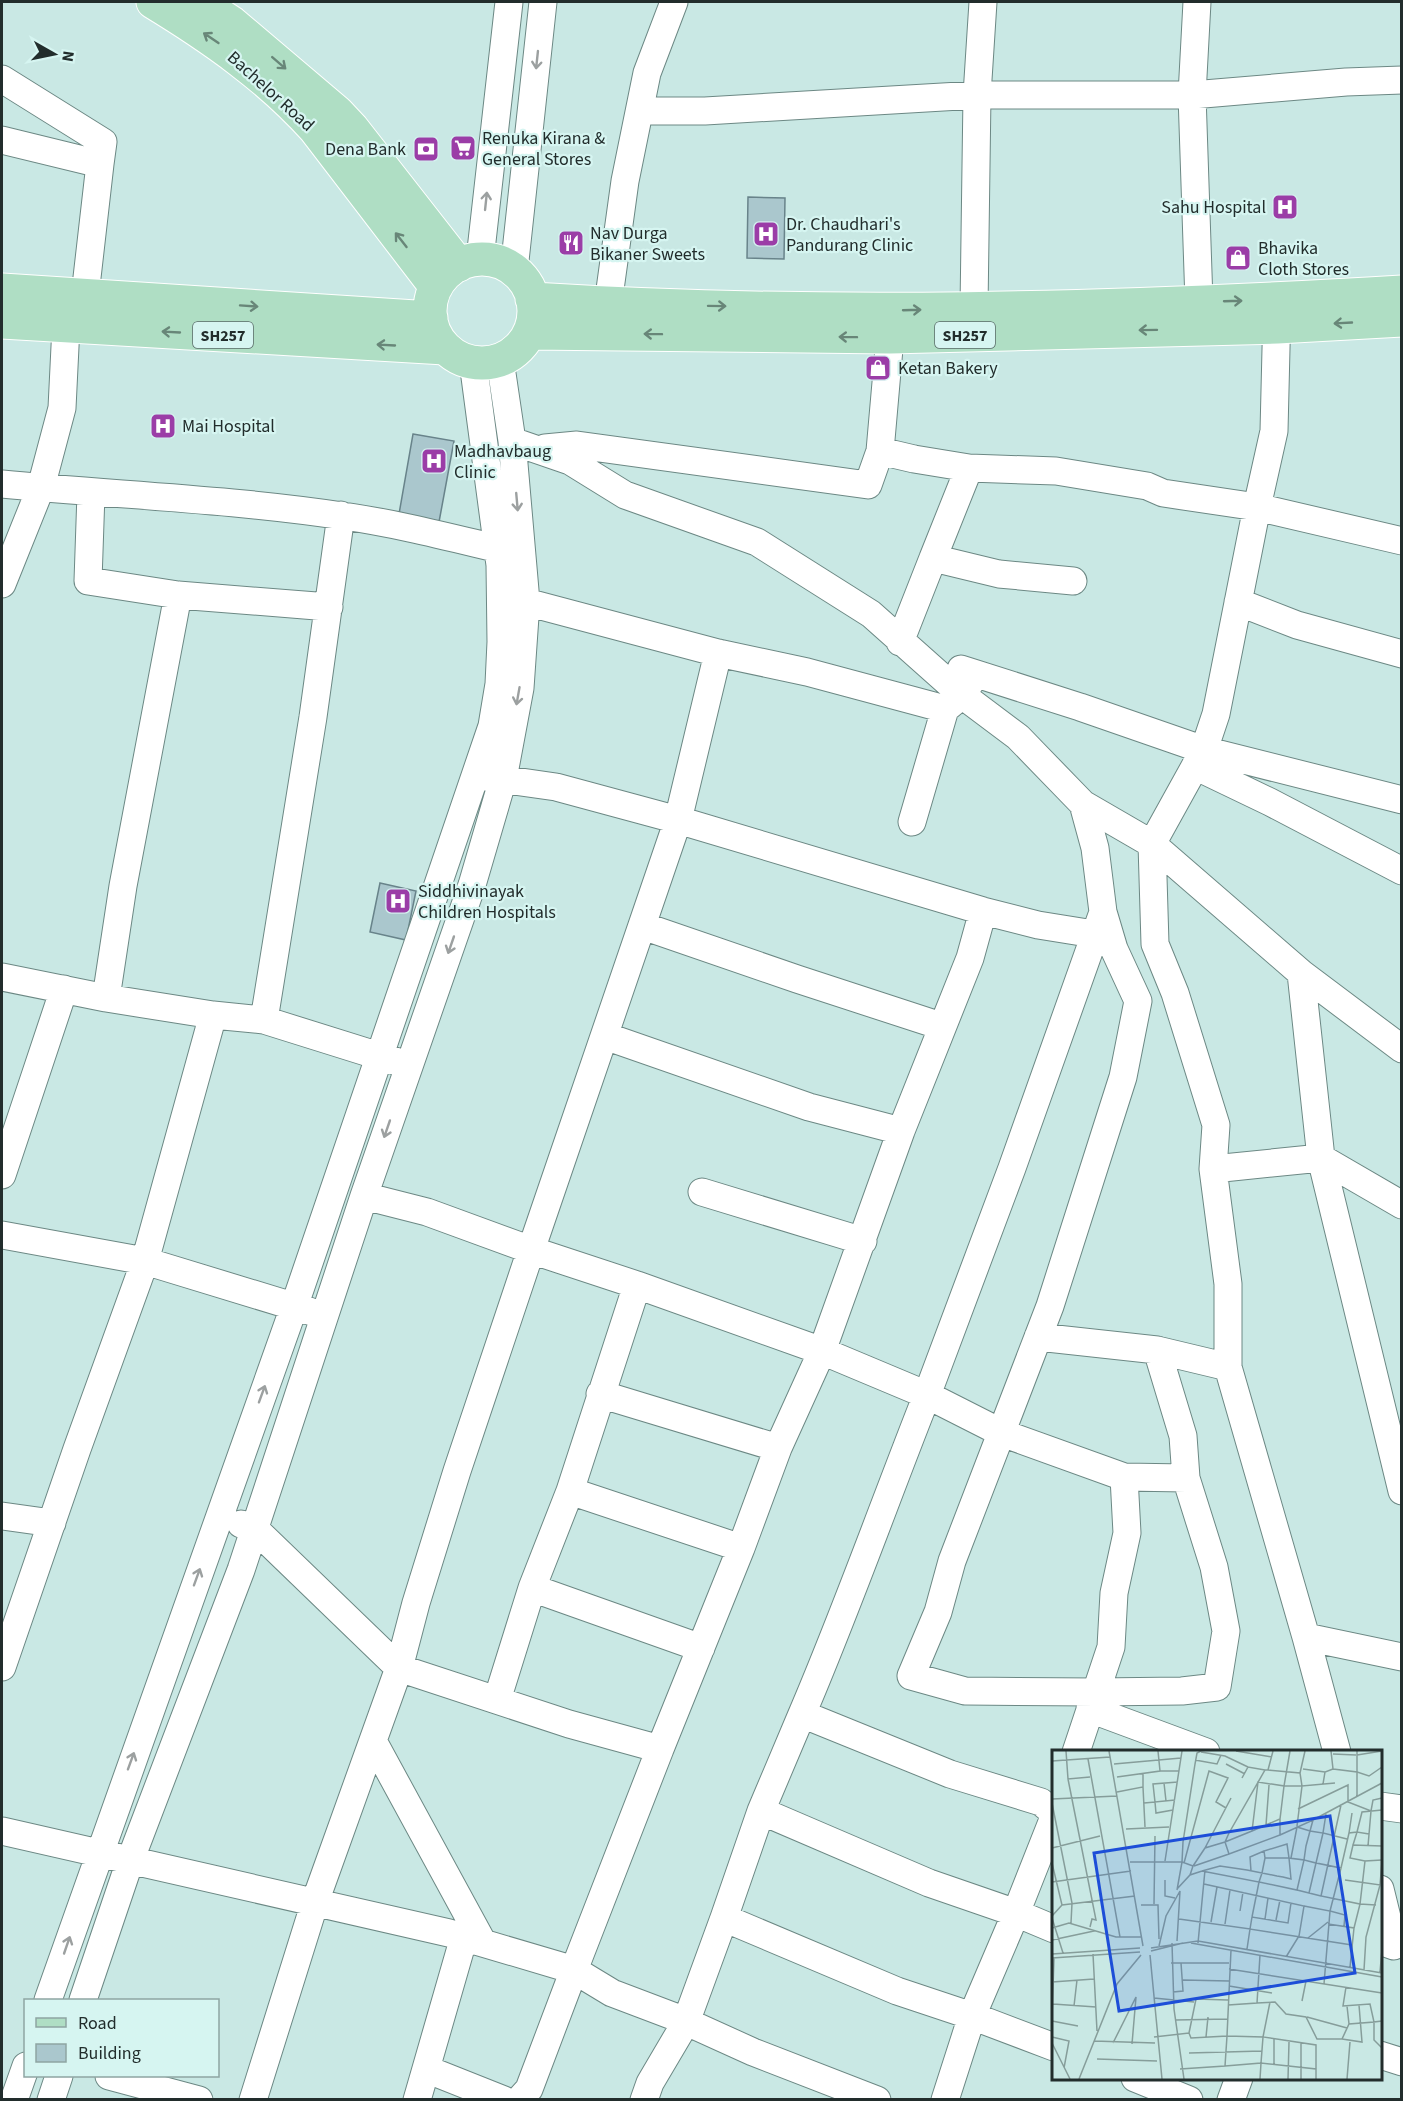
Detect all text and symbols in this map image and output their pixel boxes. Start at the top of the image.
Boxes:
north arrow [24,24,84,84]
one-way arrow [203,32,220,44]
street label: Bachelor Road [222,45,320,137]
text: N [56,49,80,63]
one-way arrow [531,49,542,69]
one-way arrow [271,56,286,70]
place label: Renuka Kirana & General Stores [482,126,605,172]
supermarket icon: Renuka Kirana & General Stores [448,133,478,163]
bank icon: Dena Bank [411,134,441,164]
place label: Dena Bank [325,137,406,162]
one-way arrow [481,192,492,212]
hospital icon: Sahu Hospital [1270,192,1300,222]
place label: Sahu Hospital [1161,195,1266,220]
place label: Dr. Chaudhari's Pandurang Clinic [786,212,913,258]
hospital icon: Dr. Chaudhari's Pandurang Clinic [751,219,781,249]
place label: Nav Durga Bikaner Sweets [590,221,705,267]
restaurant icon: Nav Durga Bikaner Sweets [556,228,586,258]
one-way arrow [394,233,407,249]
place label: Bhavika Cloth Stores [1258,236,1349,282]
shop icon: Bhavika Cloth Stores [1223,243,1253,273]
one-way arrow [1222,295,1242,306]
one-way arrow [238,301,258,312]
one-way arrow [706,301,726,312]
one-way arrow [901,304,921,316]
one-way arrow [1334,318,1354,329]
road number: SH257 [193,322,253,348]
road number: SH257 [935,322,995,348]
one-way arrow [1139,325,1159,336]
one-way arrow [161,326,181,337]
one-way arrow [644,328,664,340]
one-way arrow [839,331,859,343]
one-way arrow [377,339,397,350]
shop icon: Ketan Bakery [863,353,893,383]
place label: Ketan Bakery [898,356,998,381]
hospital icon: Mai Hospital [148,411,178,441]
place label: Mai Hospital [182,414,275,439]
place label: Madhavbaug Clinic [454,439,551,485]
hospital icon: Madhavbaug Clinic [419,446,449,476]
one-way arrow [512,491,523,511]
one-way arrow [512,686,523,705]
place label: Siddhivinayak Children Hospitals [418,879,556,925]
hospital icon: Siddhivinayak Children Hospitals [383,886,413,916]
one-way arrow [445,935,456,954]
one-way arrow [381,1119,392,1138]
one-way arrow [258,1385,269,1404]
one-way arrow [192,1568,203,1587]
inset map [1052,1750,1382,2080]
one-way arrow [127,1752,138,1771]
one-way arrow [62,1936,73,1955]
legend [24,1999,219,2077]
text: Road [78,2011,117,2036]
text: Building [78,2041,141,2066]

